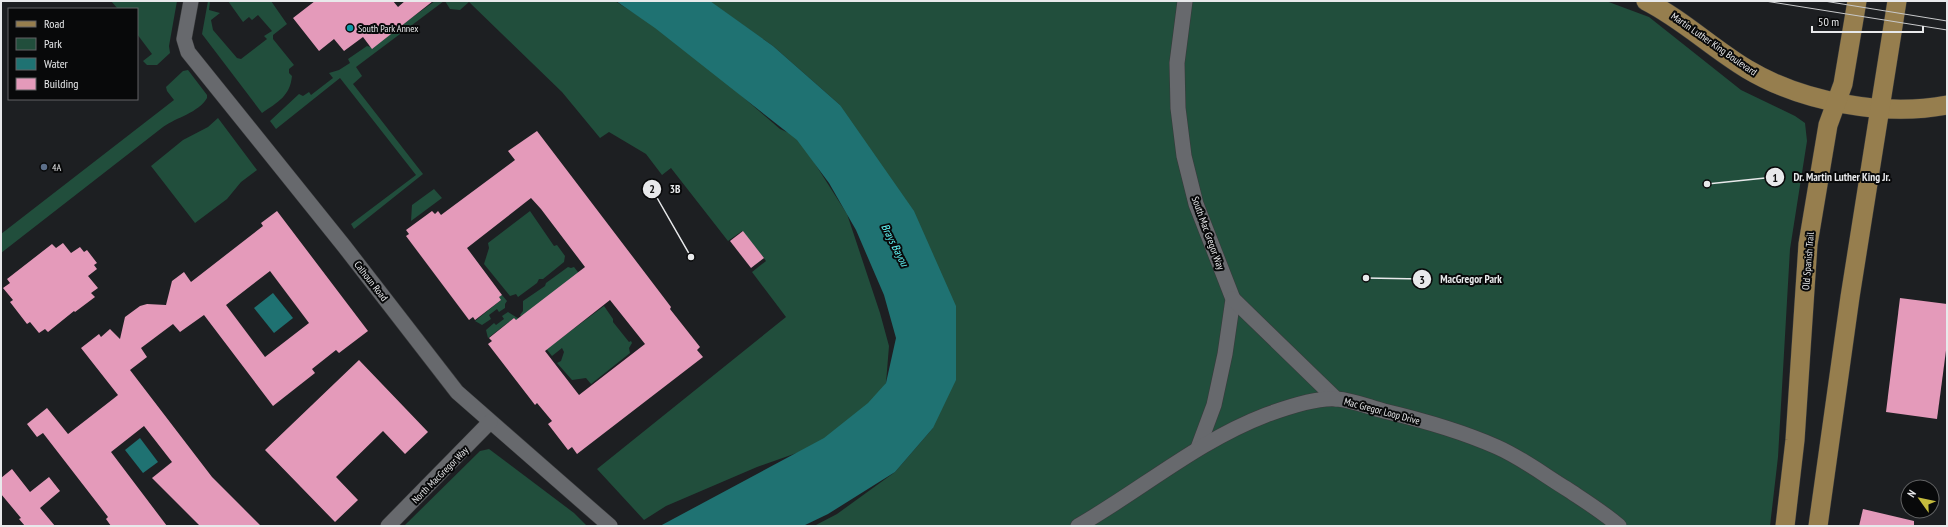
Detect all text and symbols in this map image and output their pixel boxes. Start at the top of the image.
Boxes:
legend [8,8,138,100]
scale bar [1812,8,1923,34]
street label: Martin Luther King Boulevard [1669,9,1759,79]
text: 50 m [1818,14,1839,29]
text: Road [44,16,64,31]
place label: South Park Annex [358,22,418,35]
marker: South Park Annex [345,23,355,33]
text: Park [44,36,62,51]
text: Water [44,56,69,71]
text: Building [44,76,79,91]
place label: 4A [52,161,62,174]
marker: 4A [39,162,49,172]
callout: Dr. Martin Luther King Jr. [1765,166,1899,189]
text: 1 [1772,170,1778,185]
text: Dr. Martin Luther King Jr. [1793,170,1891,184]
callout: 3B [642,178,688,201]
text: 2 [649,181,655,196]
text: 3B [670,182,681,196]
street label: South Mac Gregor Way [1189,194,1227,272]
water label: Brays Bayou [878,221,912,270]
street label: Old Spanish Trail [1799,231,1817,290]
street label: Calhoun Road [351,258,391,304]
callout: MacGregor Park [1412,268,1510,291]
text: 3 [1419,272,1425,287]
text: MacGregor Park [1440,272,1502,286]
street label: Mac Gregor Loop Drive [1343,395,1421,427]
street label: North MacGregor Way [409,444,471,506]
north arrow [1900,479,1940,519]
text: N [1904,487,1919,500]

